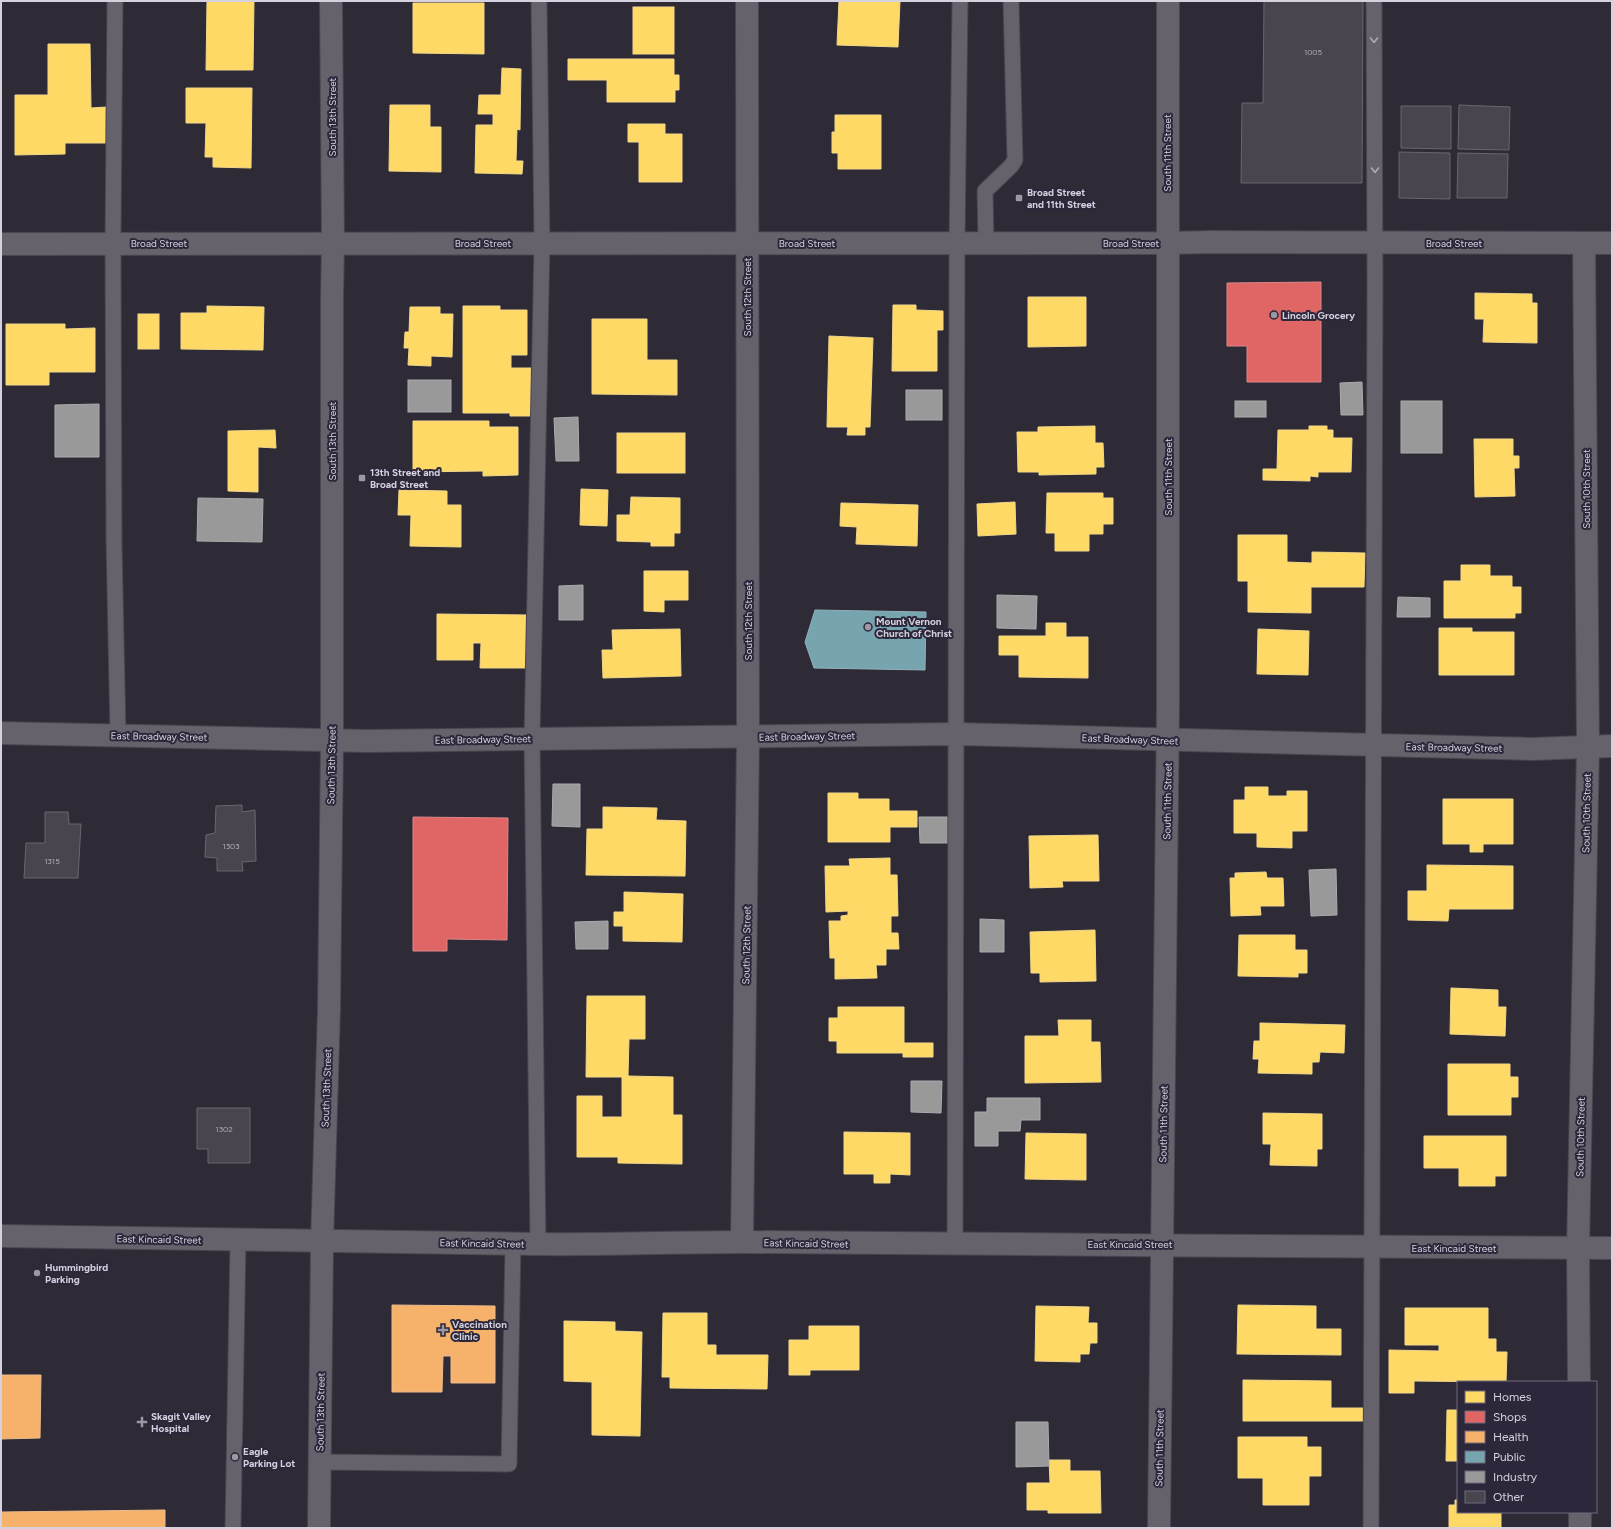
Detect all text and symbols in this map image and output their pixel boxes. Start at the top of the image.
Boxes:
one-way arrow [1370,37,1378,43]
house number: 1005 [1304,47,1322,57]
street label: South 13th Street [326,77,339,156]
street label: South 11th Street [1161,114,1174,192]
one-way arrow [1371,167,1379,173]
place label: Broad Street and 11th Street [1027,186,1096,211]
marker: Broad Street and 11th Street [1014,193,1024,203]
street label: Broad Street [131,237,188,250]
street label: Broad Street [455,237,512,250]
street label: Broad Street [779,237,836,250]
street label: Broad Street [1103,237,1160,250]
street label: Broad Street [1426,237,1483,250]
street label: South 12th Street [741,257,754,336]
place label: Lincoln Grocery [1282,309,1355,322]
marker: Lincoln Grocery [1269,310,1279,320]
street label: South 13th Street [326,401,339,480]
street label: South 11th Street [1162,438,1175,516]
street label: South 10th Street [1580,449,1593,529]
place label: 13th Street and Broad Street [370,466,440,491]
marker: 13th Street and Broad Street [357,473,367,483]
street label: South 12th Street [742,581,755,660]
place label: Mount Vernon Church of Christ [876,615,952,640]
marker: Mount Vernon Church of Christ [863,622,873,632]
street label: South 13th Street [324,725,339,804]
street label: East Broadway Street [111,729,208,744]
street label: East Broadway Street [759,729,856,744]
street label: East Broadway Street [1081,731,1179,748]
street label: East Broadway Street [435,732,532,747]
street label: East Broadway Street [1406,740,1503,755]
street label: South 11th Street [1160,762,1175,840]
street label: South 10th Street [1579,773,1594,853]
house number: 1303 [222,841,240,851]
house number: 1315 [44,856,60,866]
street label: South 12th Street [739,905,754,985]
street label: South 13th Street [319,1048,334,1128]
street label: South 11th Street [1156,1085,1171,1163]
street label: South 10th Street [1573,1097,1588,1177]
house number: 1302 [215,1124,233,1134]
street label: East Kincaid Street [116,1232,202,1247]
street label: East Kincaid Street [439,1236,525,1251]
street label: East Kincaid Street [763,1236,849,1251]
street label: East Kincaid Street [1087,1238,1173,1251]
street label: East Kincaid Street [1411,1242,1497,1255]
place label: Hummingbird Parking [45,1261,108,1286]
marker: Hummingbird Parking [32,1268,42,1278]
place label: Vaccination Clinic [452,1318,507,1343]
marker: Vaccination Clinic [437,1324,449,1336]
street label: South 13th Street [313,1372,328,1451]
legend [1457,1381,1597,1513]
text: Homes [1493,1390,1532,1404]
street label: South 11th Street [1152,1409,1167,1487]
place label: Skagit Valley Hospital [151,1410,211,1435]
text: Shops [1493,1410,1527,1424]
marker: Skagit Valley Hospital [136,1416,148,1428]
text: Health [1493,1430,1529,1444]
place label: Eagle Parking Lot [243,1445,295,1470]
text: Public [1493,1450,1526,1464]
marker: Eagle Parking Lot [230,1452,240,1462]
text: Industry [1493,1470,1538,1484]
text: Other [1493,1490,1524,1504]

